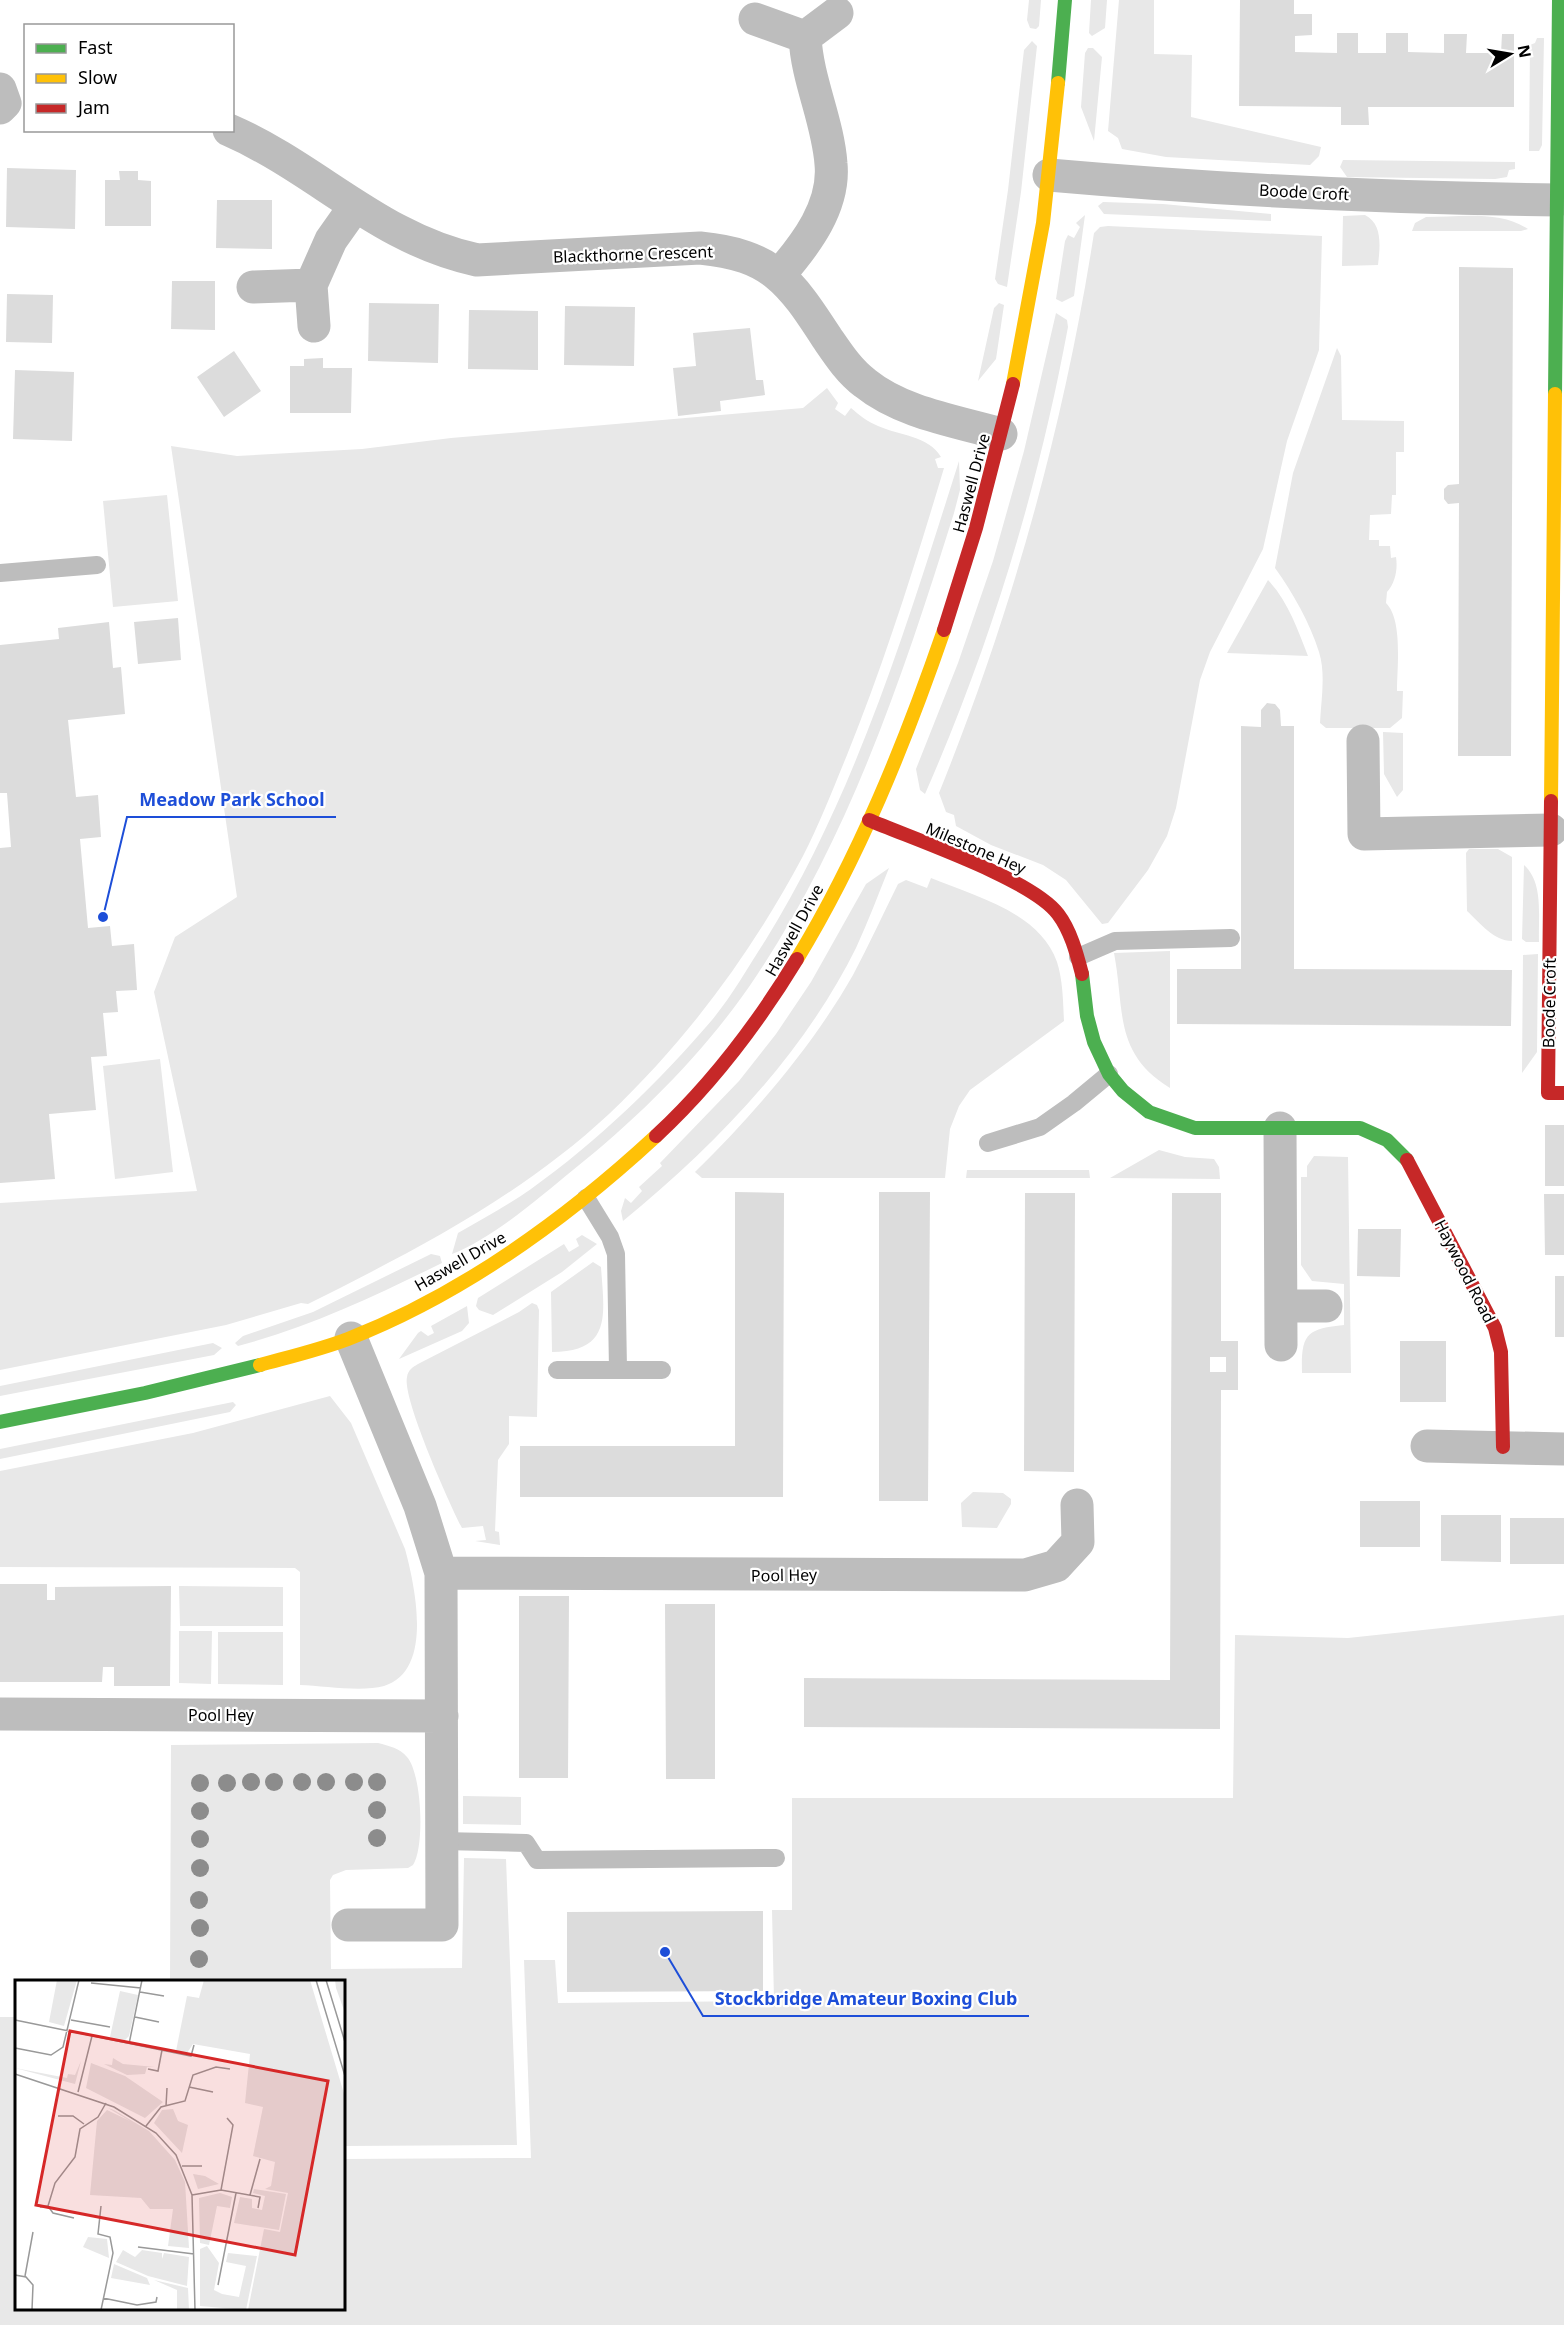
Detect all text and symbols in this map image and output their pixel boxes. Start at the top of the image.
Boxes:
legend [24,24,234,132]
north arrow [1480,24,1540,84]
text: Fast [78,35,113,59]
text: N [1513,43,1537,60]
text: Slow [78,65,117,89]
text: Jam [76,95,110,119]
street label: Boode Croft [1258,179,1350,205]
street label: Blackthorne Crescent [553,240,714,268]
street label: Haswell Drive [947,431,995,535]
callout: Meadow Park School [127,781,336,817]
text: Meadow Park School [139,787,325,811]
street label: Milestone Hey [923,817,1030,879]
street label: Haswell Drive [760,880,828,980]
street label: Boode Croft [1537,958,1561,1048]
street label: Haywood Road [1429,1215,1501,1327]
street label: Haswell Drive [410,1226,510,1296]
street label: Pool Hey [751,1563,818,1587]
street label: Pool Hey [188,1704,255,1726]
inset map [15,1980,345,2310]
callout: Stockbridge Amateur Boxing Club [703,1980,1029,2016]
text: Stockbridge Amateur Boxing Club [715,1986,1017,2010]

